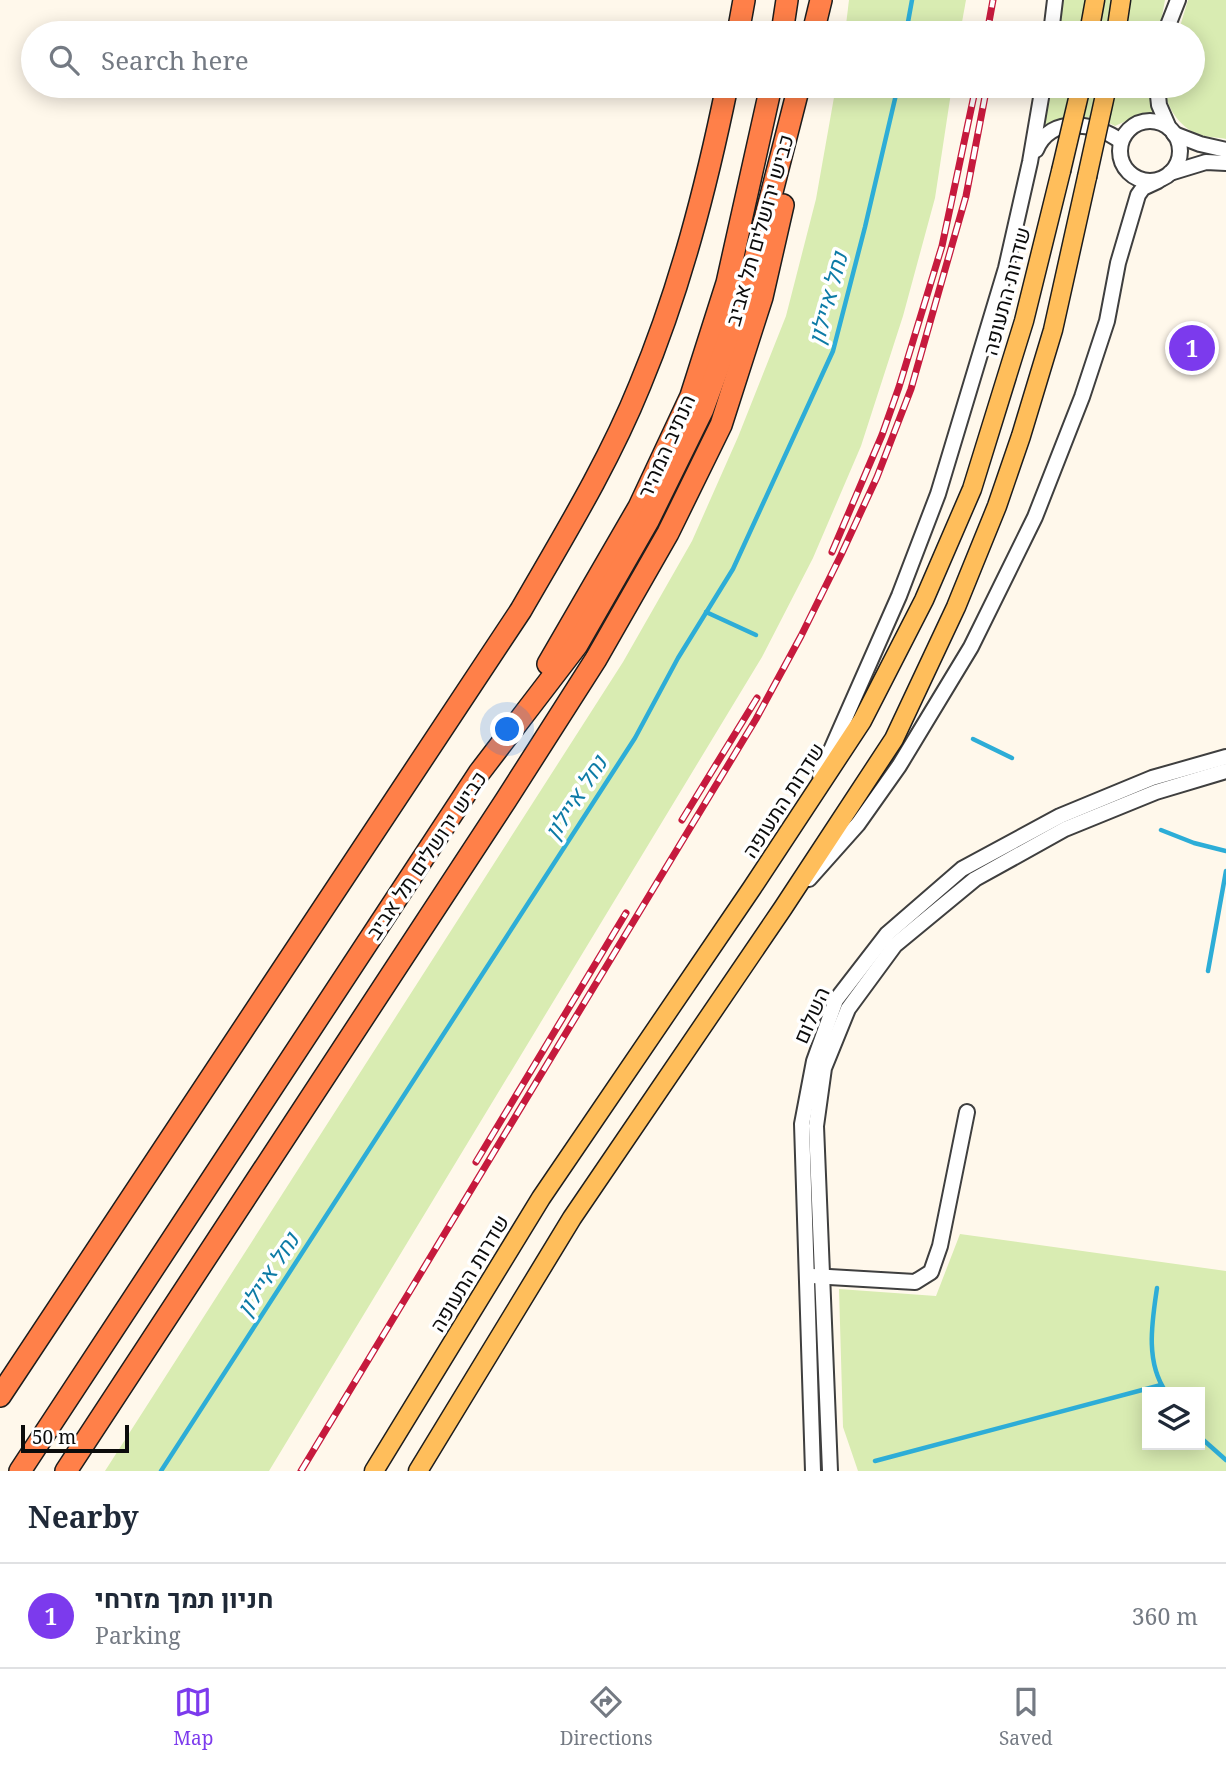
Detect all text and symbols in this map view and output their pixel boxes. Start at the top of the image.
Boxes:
search box [21,21,1205,98]
icon: search [45,41,83,79]
text: Search here [101,42,249,78]
street label: כביש ירושלים תל אביב [718,131,800,329]
street label: שדרות התעופה [975,224,1037,358]
water label: נחל איילון [799,247,855,348]
pin: 1 [1169,322,1215,374]
street label: הנתיב המהיר [631,390,701,502]
your location [490,712,524,746]
street label: שדרות התעופה [735,737,831,863]
water label: נחל איילון [536,747,615,845]
street label: כביש ירושלים תל אביב [359,765,493,945]
street label: השלום [786,982,836,1048]
street label: שדרות התעופה [423,1209,515,1337]
water label: נחל איילון [228,1224,307,1322]
map controls [1142,1387,1205,1450]
button: layers [1142,1387,1205,1450]
scale bar [21,1422,130,1454]
text: 50 m [32,1424,76,1450]
text: Nearby [28,1496,139,1537]
text: חניון תמך מזרחי [95,1580,273,1616]
text: 1 [45,1600,58,1632]
text: 360 m [1132,1600,1198,1632]
text: Parking [95,1619,181,1651]
tab: Map [173,1683,213,1751]
tab: Directions [560,1683,653,1751]
tab: Saved [999,1683,1053,1751]

